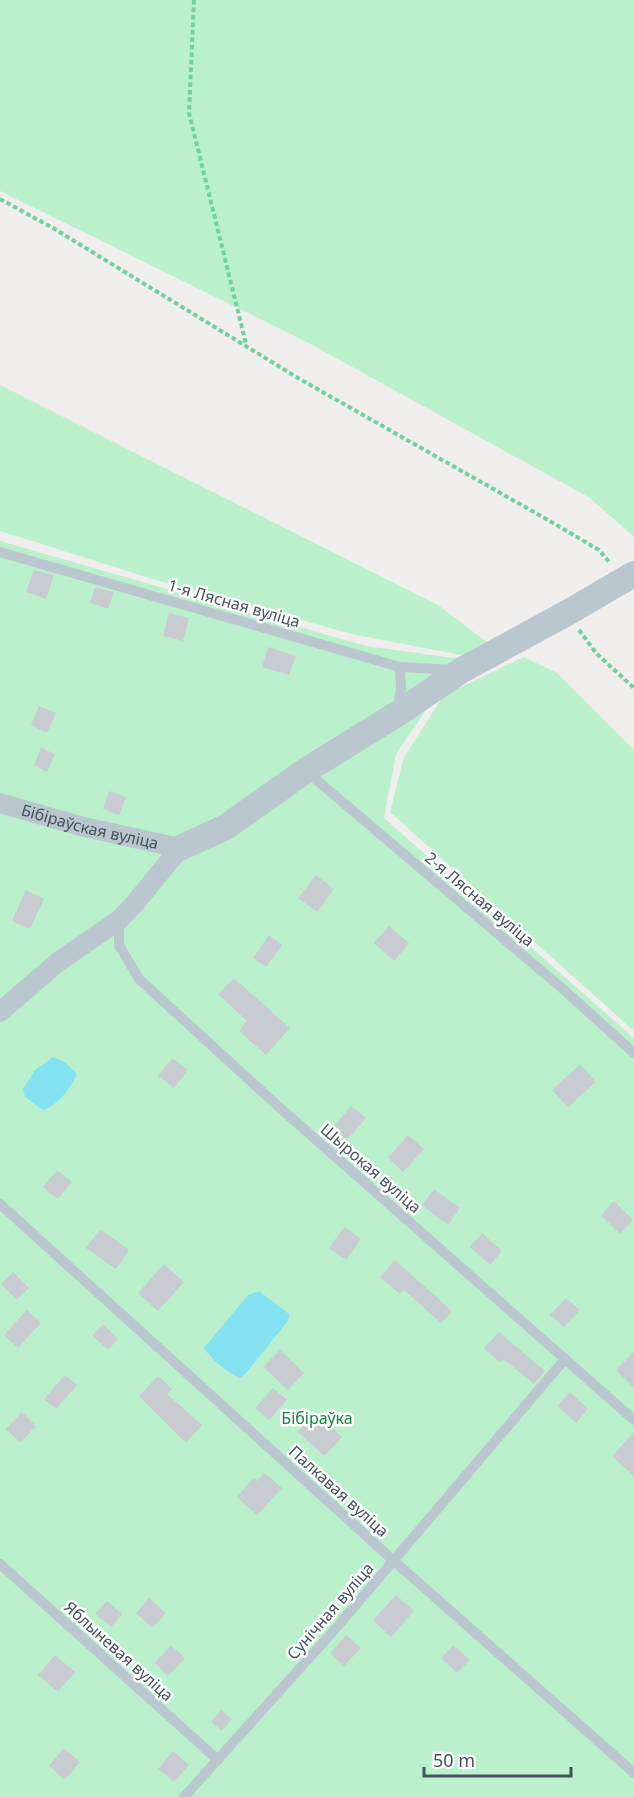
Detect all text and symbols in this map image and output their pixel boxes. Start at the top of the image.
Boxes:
street label: 1-я Лясная вуліца [165,574,303,632]
street label: Бібіраўская вуліца [19,799,161,854]
street label: 2-я Лясная вуліца [421,847,539,951]
street label: Шырокая вуліца [316,1118,426,1218]
park label: Бібіраўка [281,1407,353,1429]
street label: Палкавая вуліца [285,1440,393,1542]
street label: Сунічная вуліца [282,1558,378,1664]
street label: Яблыневая вуліца [60,1596,178,1706]
scale bar [424,1740,571,1778]
text: 50 m [433,1748,475,1772]

